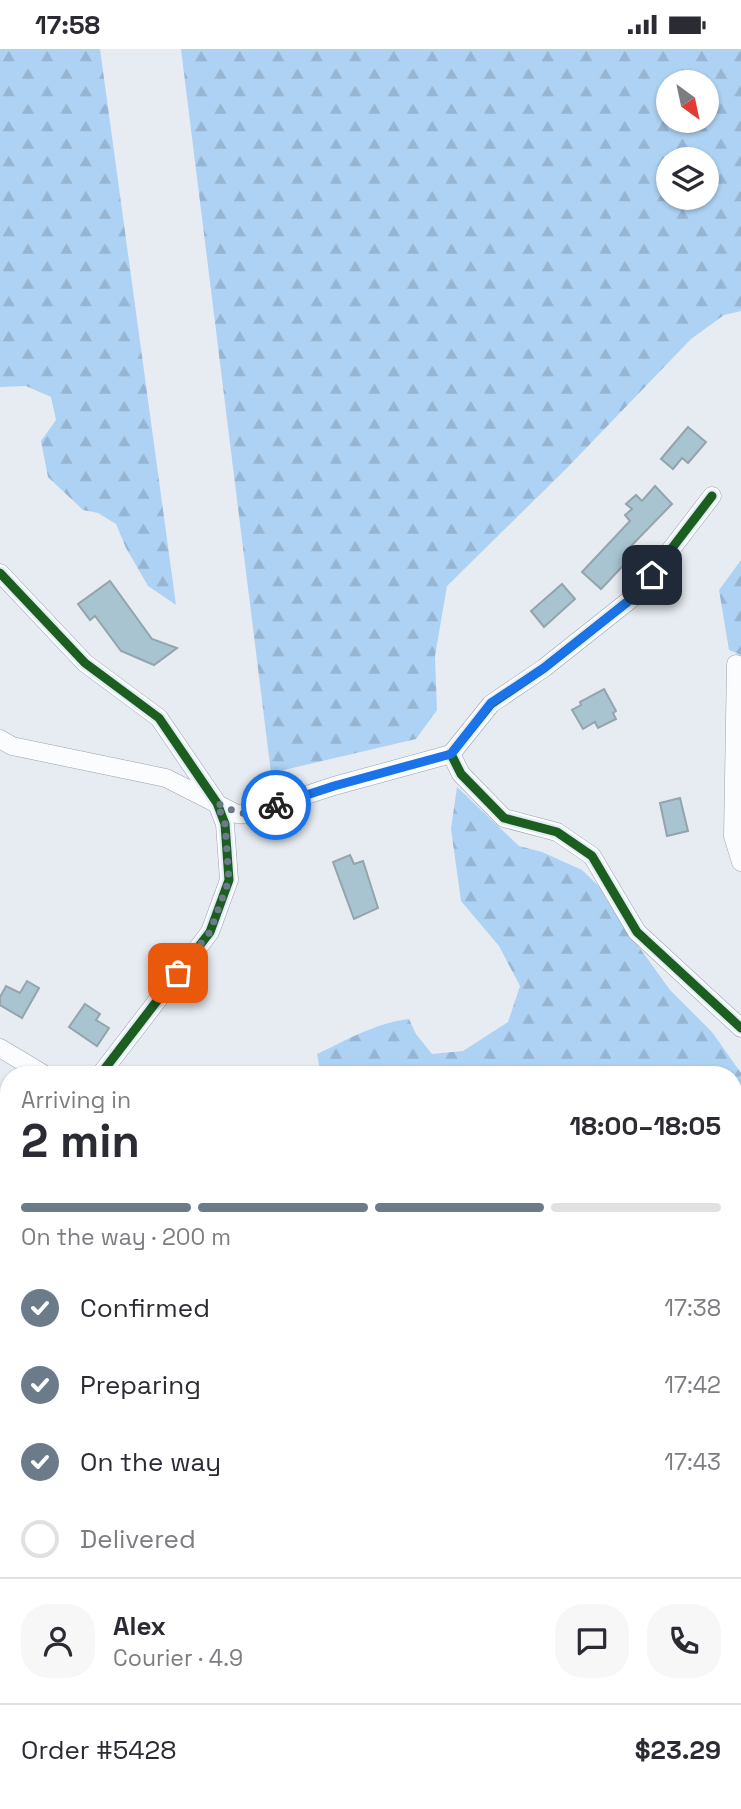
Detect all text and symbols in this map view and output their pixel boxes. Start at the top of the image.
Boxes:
text: 17:58 [35,8,100,42]
north arrow [656,70,719,133]
map controls [656,70,719,210]
button: layers [656,147,719,210]
pin [622,545,682,605]
icon: home [633,556,671,594]
courier [241,770,311,840]
icon: bike [257,786,295,824]
pin [148,943,208,1003]
icon: bag [159,954,197,992]
text: Arriving in [21,1085,131,1115]
text: 18:00–18:05 [569,1109,721,1143]
text: 2 min [21,1112,140,1170]
text: On the way · 200 m [21,1222,231,1252]
icon: check [21,1289,59,1327]
text: Confirmed [80,1291,210,1325]
text: 17:38 [664,1293,721,1323]
icon: check [21,1366,59,1404]
text: Preparing [80,1368,201,1402]
text: 17:42 [664,1370,721,1400]
icon: check [21,1443,59,1481]
text: On the way [80,1445,221,1479]
text: 17:43 [664,1447,721,1477]
text: Delivered [80,1522,196,1556]
button: person [21,1604,95,1678]
button: chat [555,1604,629,1678]
button: phone [647,1604,721,1678]
text: Alex [113,1609,166,1643]
text: Courier · 4.9 [113,1643,243,1673]
text: Order #5428 [21,1733,176,1767]
text: $23.29 [635,1733,721,1767]

